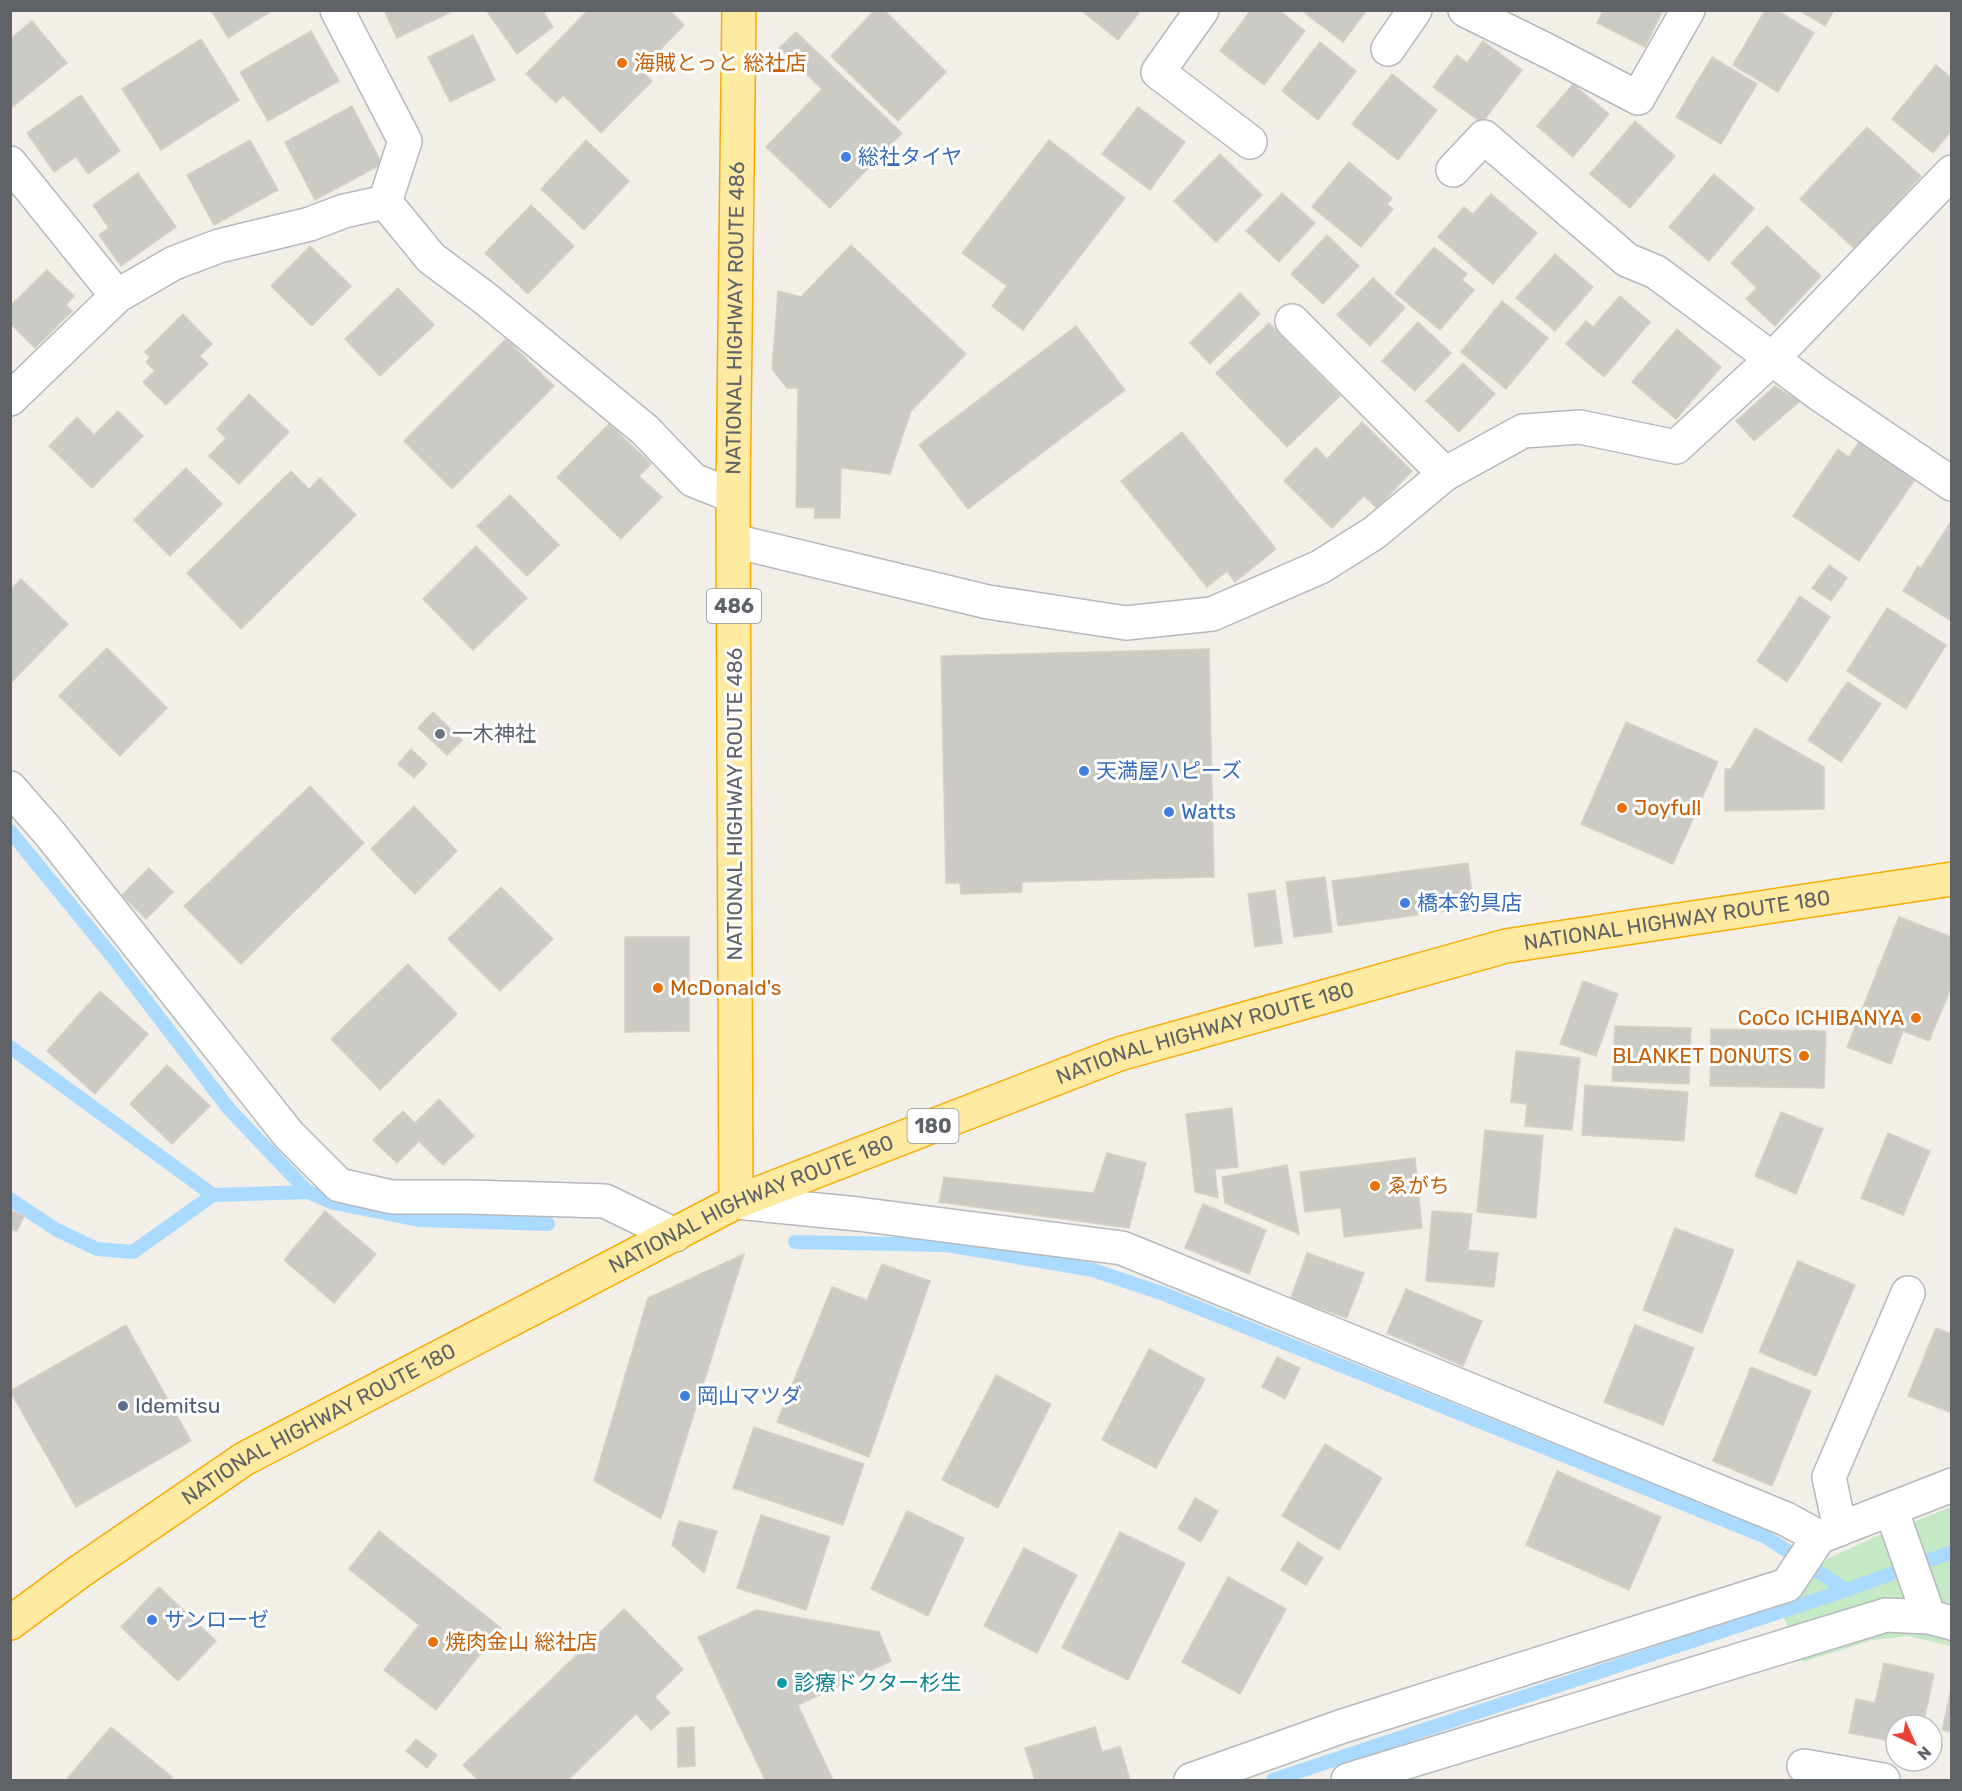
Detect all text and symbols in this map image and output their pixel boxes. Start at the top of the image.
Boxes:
place label: 海賊とっと 総社店 [634,50,807,75]
marker: 海賊とっと 総社店 [615,56,629,70]
place label: 総社タイヤ [858,144,962,169]
marker: 総社タイヤ [839,150,853,164]
street label: NATIONAL HIGHWAY ROUTE 486 [720,161,749,475]
road number: 486 [707,589,761,623]
street label: NATIONAL HIGHWAY ROUTE 486 [722,647,747,961]
place label: 一木神社 [452,721,536,746]
marker: 一木神社 [433,727,447,741]
place label: 天満屋ハピーズ [1096,758,1242,783]
marker: 天満屋ハピーズ [1077,764,1091,778]
place label: Joyfull [1634,795,1701,820]
place label: Watts [1181,799,1236,824]
marker: Joyfull [1615,801,1629,815]
marker: Watts [1162,805,1176,819]
street label: NATIONAL HIGHWAY ROUTE 180 [1522,884,1832,955]
place label: 橋本釣具店 [1417,890,1522,915]
marker: 橋本釣具店 [1398,896,1412,910]
place label: McDonald's [670,975,782,1000]
street label: NATIONAL HIGHWAY ROUTE 180 [1052,976,1357,1089]
marker: McDonald's [651,981,665,995]
place label: CoCo ICHIBANYA [1738,1005,1904,1030]
marker: CoCo ICHIBANYA [1909,1011,1923,1025]
place label: BLANKET DONUTS [1612,1043,1792,1068]
marker: BLANKET DONUTS [1797,1049,1811,1063]
road number: 180 [908,1109,958,1143]
street label: NATIONAL HIGHWAY ROUTE 180 [604,1129,897,1278]
place label: ゑがち [1387,1173,1450,1198]
marker: ゑがち [1368,1179,1382,1193]
street label: NATIONAL HIGHWAY ROUTE 180 [177,1338,460,1510]
place label: 岡山マツダ [697,1383,802,1408]
marker: 岡山マツダ [678,1389,692,1403]
place label: Idemitsu [135,1393,220,1418]
marker: Idemitsu [116,1399,130,1413]
place label: サンローゼ [164,1607,269,1632]
marker: サンローゼ [145,1613,159,1627]
place label: 焼肉金山 総社店 [445,1629,597,1654]
marker: 焼肉金山 総社店 [426,1635,440,1649]
place label: 診療ドクター杉生 [794,1670,961,1695]
marker: 診療ドクター杉生 [775,1676,789,1690]
north arrow [1884,1713,1944,1773]
text: N [1913,1742,1935,1764]

